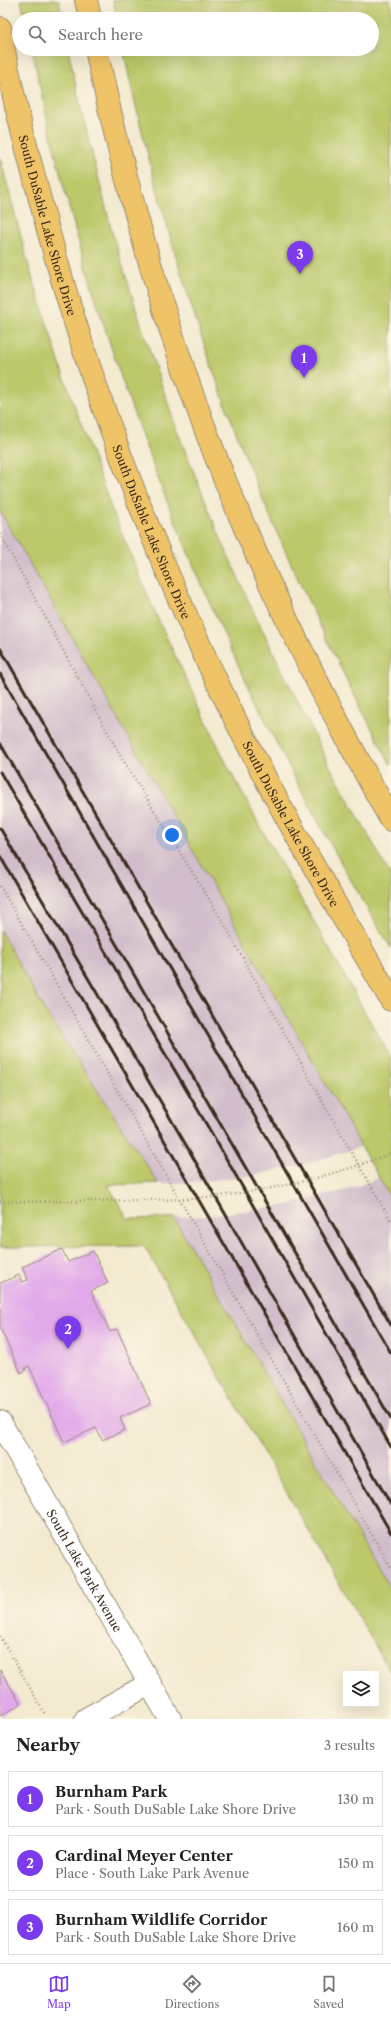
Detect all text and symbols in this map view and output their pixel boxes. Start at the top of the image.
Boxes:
search box [12,12,379,56]
icon: search [26,23,48,45]
text: Search here [58,25,143,44]
street label: South DuSable Lake Shore Drive [16,133,80,318]
pin: 3 [287,241,313,274]
pin: 1 [291,345,317,378]
street label: South DuSable Lake Shore Drive [110,442,194,622]
street label: South DuSable Lake Shore Drive [240,738,343,910]
your location [162,825,182,845]
pin: 2 [55,1316,81,1349]
street label: South Lake Park Avenue [44,1506,126,1635]
map controls [343,1671,379,1707]
button: layers [343,1671,379,1707]
text: Nearby [16,1735,80,1755]
text: 3 results [324,1737,375,1753]
text: Burnham Park [55,1782,167,1801]
text: 1 [27,1791,33,1807]
text: 130 m [338,1791,374,1807]
text: Park · South DuSable Lake Shore Drive [55,1801,296,1817]
text: Cardinal Meyer Center [55,1846,233,1865]
text: 2 [26,1855,34,1871]
text: 150 m [338,1855,374,1871]
text: Place · South Lake Park Avenue [55,1865,249,1881]
text: Burnham Wildlife Corridor [55,1910,267,1929]
text: 3 [26,1919,34,1935]
text: 160 m [337,1919,374,1935]
text: Park · South DuSable Lake Shore Drive [55,1929,296,1945]
tab: Map [47,1973,71,2011]
tab: Directions [165,1973,219,2011]
tab: Saved [313,1973,344,2011]

